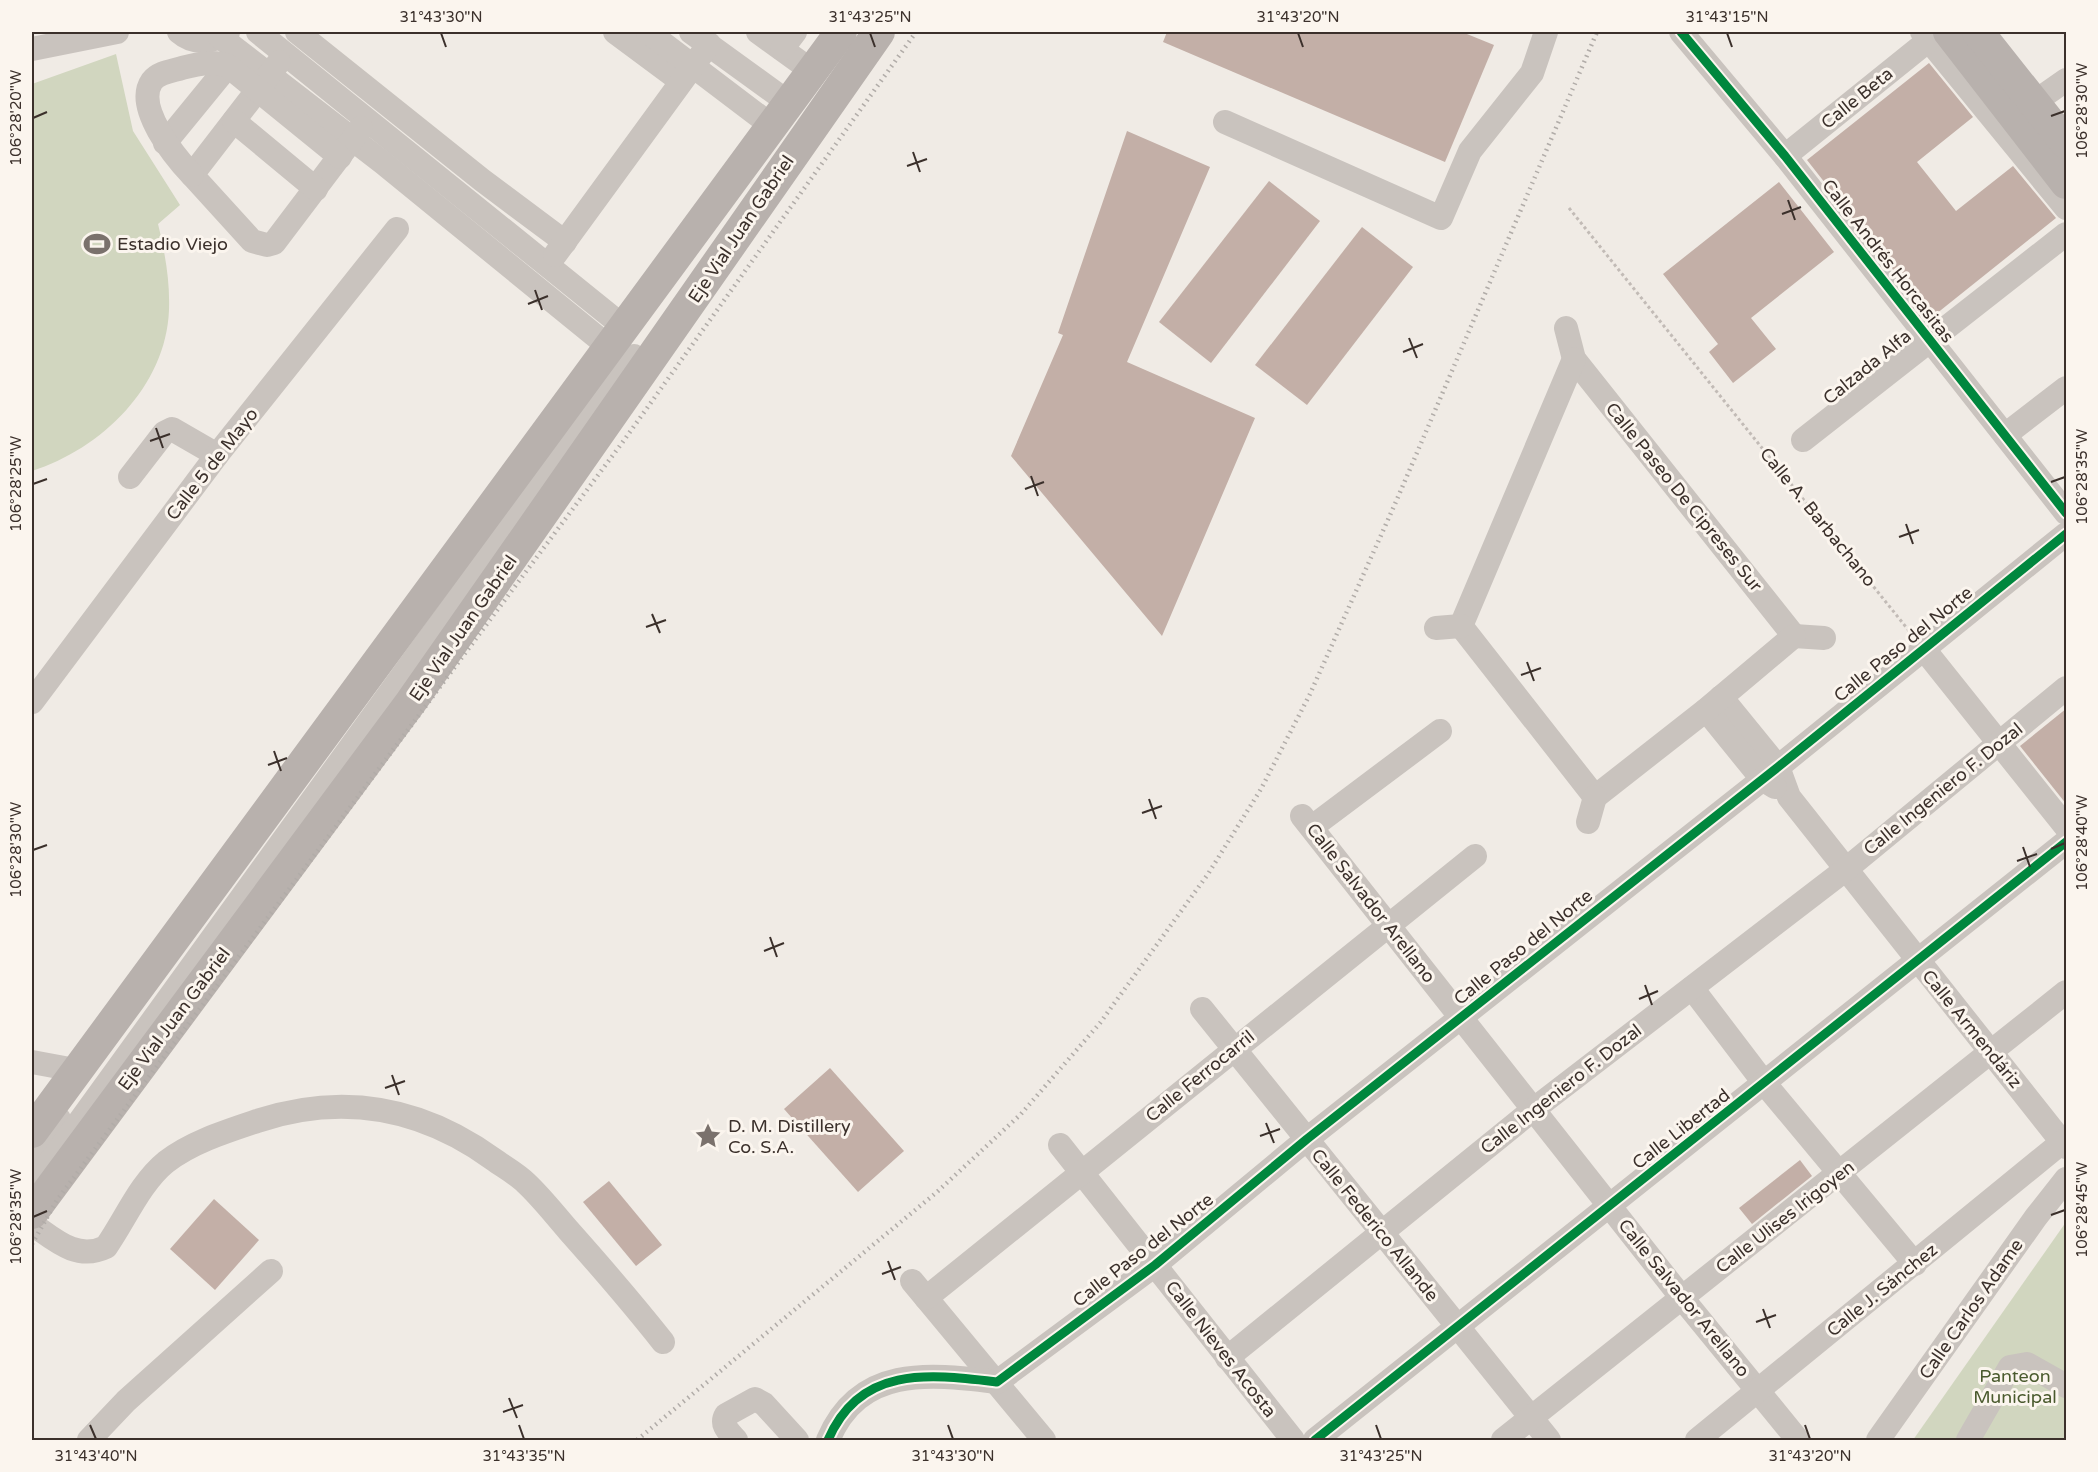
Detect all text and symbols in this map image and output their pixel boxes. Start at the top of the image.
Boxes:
text: 31°43'30"N [399,8,483,26]
text: 31°43'25"N [828,8,912,26]
text: 31°43'20"N [1256,8,1340,26]
text: 31°43'15"N [1685,8,1769,26]
street label: Calle Beta [1817,62,1897,134]
text: 106°28'30"W [2073,63,2091,159]
text: 106°28'20"W [7,70,25,166]
street label: Eje Vial Juan Gabriel [683,151,799,307]
street label: Calle Andrés Horcasitas [1817,175,1959,347]
sports icon: Estadio Viejo [82,229,112,259]
place label: Estadio Viejo [117,233,228,255]
street label: Calzada Alfa [1819,325,1915,409]
street label: Calle Paseo De Cipreses Sur [1601,398,1767,596]
street label: Calle 5 de Mayo [161,403,263,525]
text: 106°28'35"W [2073,429,2091,525]
text: 106°28'25"W [7,436,25,532]
street label: Calle A. Barbachano [1755,443,1881,591]
street label: Eje Vial Juan Gabriel [404,551,522,705]
street label: Calle Paso del Norte [1829,581,1977,707]
street label: Calle Ingeniero F. Dozal [1859,718,2027,860]
text: 106°28'40"W [2073,795,2091,891]
text: 106°28'30"W [7,802,25,898]
street label: Calle Salvador Arellano [1302,819,1440,987]
street label: Calle Paso del Norte [1449,884,1597,1010]
street label: Eje Vial Juan Gabriel [113,943,235,1095]
street label: Calle Armendáriz [1917,965,2027,1093]
street label: Calle Ingeniero F. Dozal [1476,1019,1646,1159]
street label: Calle Ferrocarril [1141,1025,1259,1127]
street label: Calle Libertad [1628,1084,1734,1174]
place label: D. M. Distillery Co. S.A. [728,1115,851,1158]
place icon: D. M. Distillery Co. S.A. [693,1121,723,1151]
street label: Calle Federico Allande [1307,1144,1443,1306]
street label: Calle Ulises Irigoyen [1711,1156,1859,1278]
text: 106°28'45"W [2073,1162,2091,1258]
text: 106°28'35"W [7,1169,25,1265]
street label: Calle Paso del Norte [1068,1188,1218,1312]
street label: Calle Salvador Arellano [1614,1215,1754,1381]
street label: Calle Carlos Adame [1914,1235,2028,1383]
street label: Calle J. Sánchez [1822,1239,1942,1341]
street label: Calle Nieves Acosta [1161,1276,1281,1422]
park label: Panteon Municipal [1973,1365,2057,1408]
text: 31°43'40"N [54,1447,138,1465]
text: 31°43'35"N [482,1447,566,1465]
text: 31°43'30"N [911,1447,995,1465]
text: 31°43'25"N [1339,1447,1423,1465]
text: 31°43'20"N [1768,1447,1852,1465]

